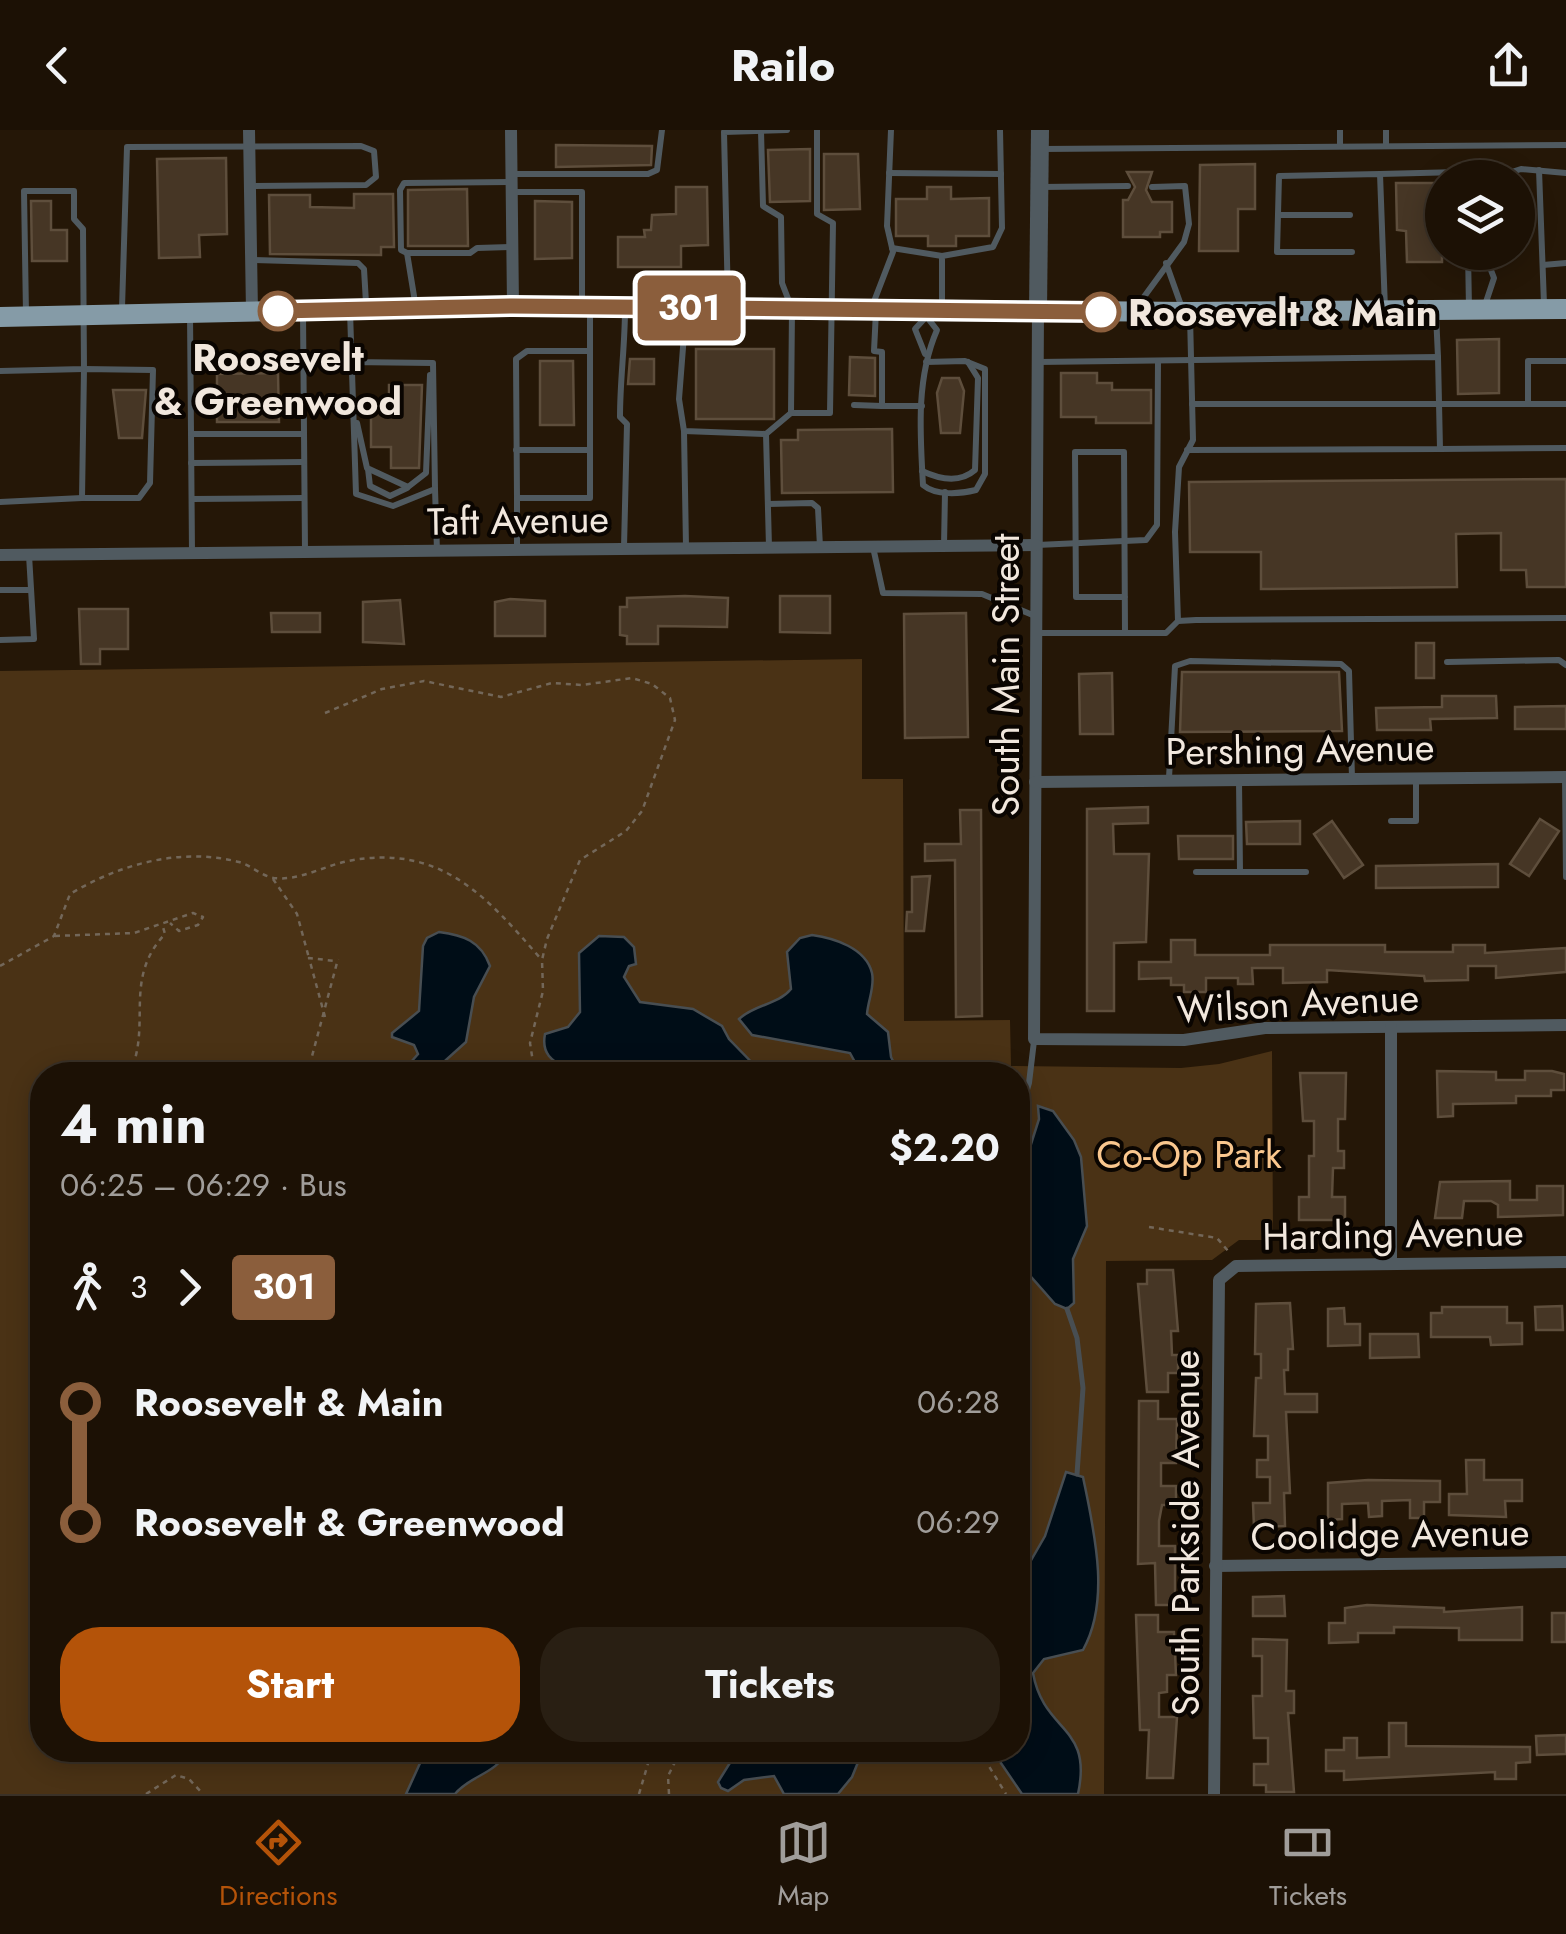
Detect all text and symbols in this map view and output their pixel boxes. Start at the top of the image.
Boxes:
text: Railo [731,33,835,98]
icon: back [30,38,85,93]
icon: share [1481,38,1536,93]
map controls [1425,160,1535,270]
button: layers [1425,160,1535,270]
line badge: 301 [632,276,746,340]
text: 301 [658,283,720,333]
place label: Roosevelt & Main [1128,285,1438,340]
marker: Roosevelt & Greenwood [259,292,297,330]
marker: Roosevelt & Main [1082,293,1120,331]
place label: Roosevelt & Greenwood [154,330,402,429]
street label: Taft Avenue [427,491,609,549]
street label: South Main Street [978,534,1033,816]
street label: Pershing Avenue [1165,719,1435,779]
street label: Wilson Avenue [1176,969,1420,1037]
text: 4 min [60,1084,207,1164]
text: $2.20 [889,1120,1000,1175]
park label: Co-Op Park [1096,1127,1282,1182]
text: 06:25 – 06:29 · Bus [60,1162,347,1208]
street label: Harding Avenue [1262,1204,1524,1264]
icon: walk [60,1260,115,1315]
icon: forward [162,1260,217,1315]
text: 301 [252,1262,315,1312]
text: 3 [130,1264,147,1310]
street label: South Parkside Avenue [1158,1350,1213,1716]
text: Roosevelt & Main [134,1375,444,1430]
text: 06:28 [917,1379,1000,1425]
text: Roosevelt & Greenwood [134,1495,565,1550]
text: 06:29 [916,1499,1000,1545]
street label: Coolidge Avenue [1250,1504,1530,1564]
button: Start [60,1627,520,1742]
button: Tickets [540,1627,1000,1742]
tab: Directions [219,1815,338,1916]
tab: Map [776,1815,831,1916]
tab: Tickets [1269,1815,1347,1916]

